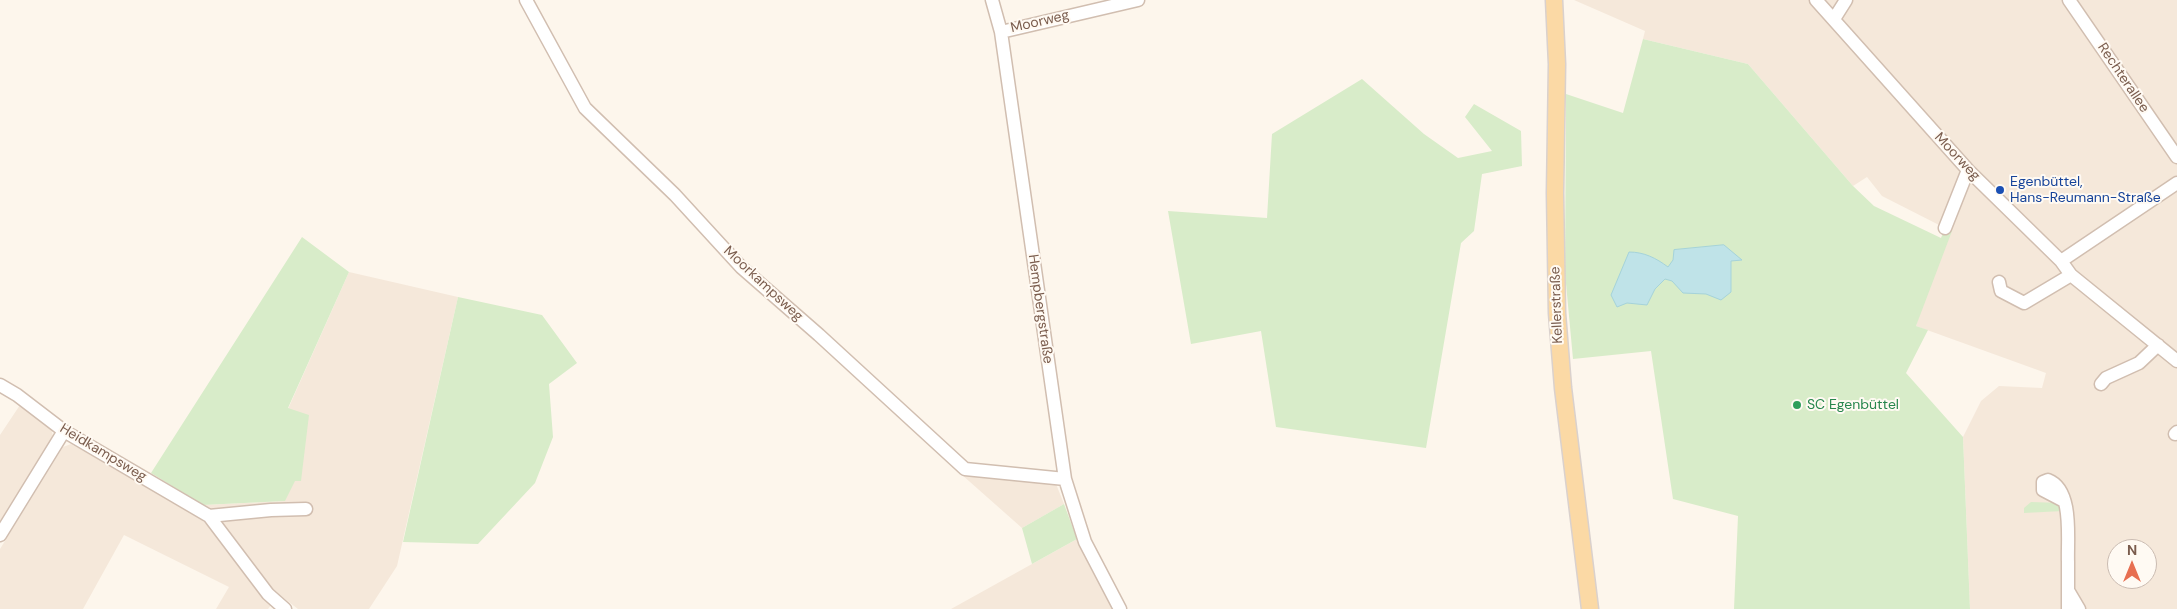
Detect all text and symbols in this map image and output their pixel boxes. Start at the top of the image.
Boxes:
street label: Moorweg [1009,7,1071,37]
street label: Rechterallee [2094,40,2152,116]
street label: Moorweg [1931,129,1983,185]
place label: Egenbüttel, Hans-Reumann-Straße [2010,174,2161,206]
marker: Egenbüttel, Hans-Reumann-Straße [1994,184,2006,196]
street label: Moorkampsweg [720,243,806,325]
street label: Hempbergstraße [1024,253,1056,365]
street label: Kellerstraße [1547,266,1567,344]
place label: SC Egenbüttel [1807,397,1899,413]
marker: SC Egenbüttel [1791,399,1803,411]
street label: Heidkampsweg [57,420,149,486]
north arrow [2107,539,2157,589]
text: N [2127,541,2137,559]

